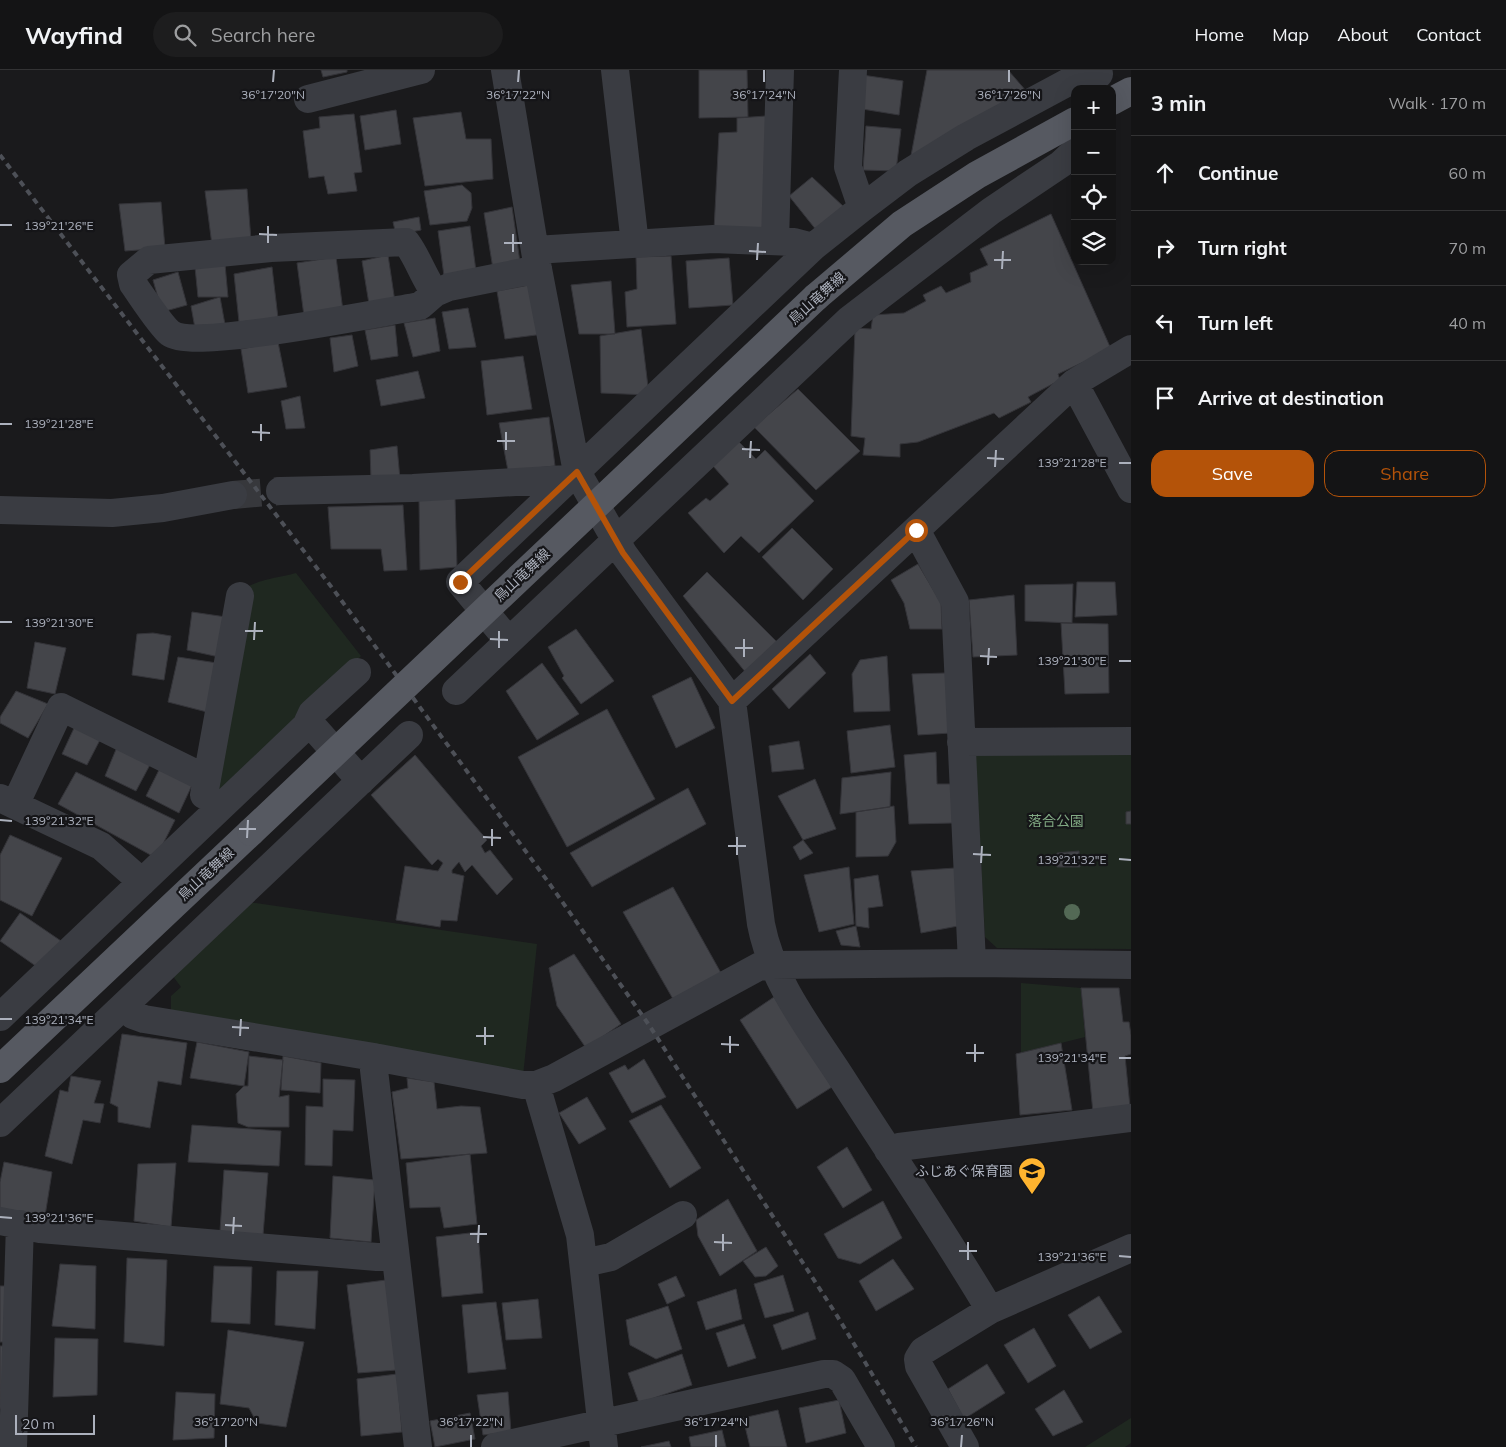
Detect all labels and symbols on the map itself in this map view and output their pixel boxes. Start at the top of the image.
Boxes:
text: 36°17'20"N [241,87,305,102]
text: 36°17'22"N [486,87,550,102]
text: 36°17'24"N [732,87,796,102]
text: 36°17'26"N [977,87,1041,102]
text: 139°21'26"E [24,218,94,233]
street label: 鳥山竜舞線 [785,268,849,328]
text: 139°21'28"E [24,416,94,431]
text: 139°21'28"E [1037,455,1107,470]
route start [905,519,928,542]
street label: 鳥山竜舞線 [490,545,554,605]
route end [449,571,472,594]
text: 139°21'30"E [24,615,94,630]
text: 139°21'30"E [1037,653,1107,668]
park label: 落合公園 [1028,812,1084,830]
text: 139°21'32"E [24,813,94,828]
street label: 鳥山竜舞線 [174,844,238,904]
text: 139°21'32"E [1037,852,1107,867]
text: 139°21'34"E [24,1012,94,1027]
text: 139°21'34"E [1037,1050,1107,1065]
school or university icon: ふじあぐ保育園 [1017,1156,1047,1195]
place label: ふじあぐ保育園 [915,1162,1013,1180]
text: 139°21'36"E [24,1210,94,1225]
text: 139°21'36"E [1037,1249,1107,1264]
scale bar [15,1412,95,1435]
text: 36°17'20"N [194,1414,258,1429]
text: 36°17'22"N [439,1414,503,1429]
text: 36°17'24"N [684,1414,748,1429]
text: 36°17'26"N [930,1414,994,1429]

